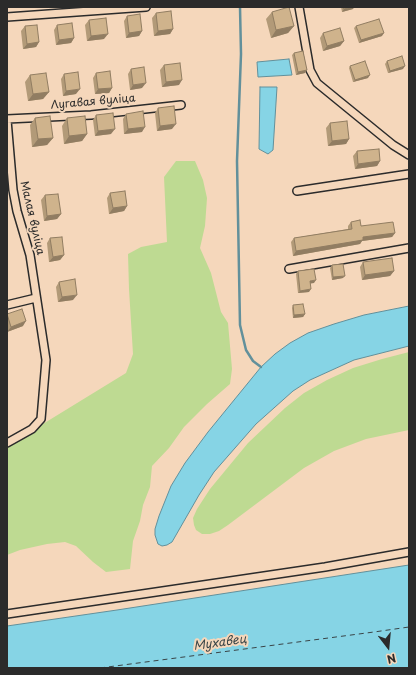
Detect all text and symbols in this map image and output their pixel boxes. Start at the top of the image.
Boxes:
street label: Лугавая вуліца [50,92,136,112]
street label: Малая вуліца [17,180,47,256]
north arrow [368,627,408,667]
water label: Мухавец [193,632,247,654]
text: N [385,650,398,668]

